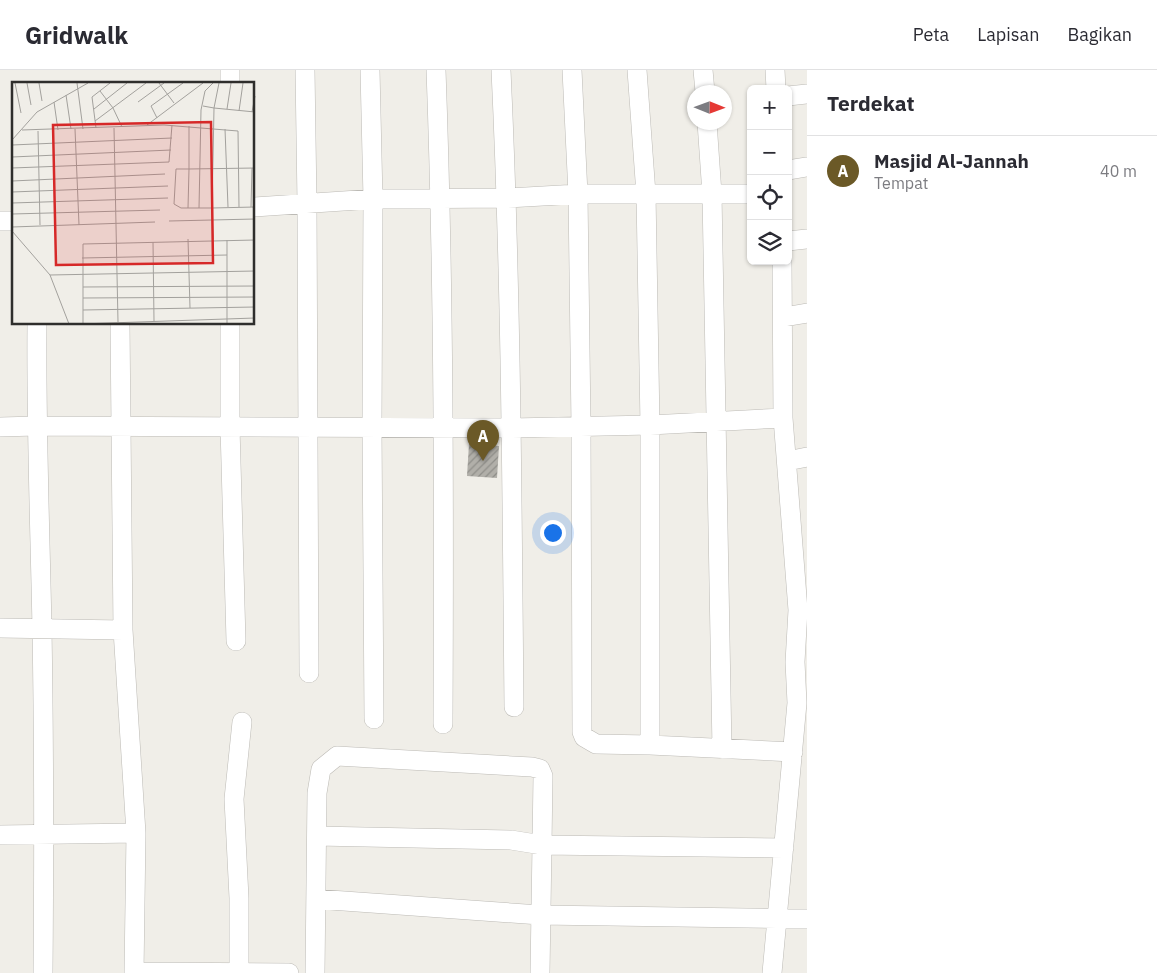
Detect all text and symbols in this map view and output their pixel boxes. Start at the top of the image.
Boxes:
text: Gridwalk [25,19,128,51]
text: Peta [913,23,949,46]
text: Lapisan [977,23,1039,46]
text: Bagikan [1067,23,1132,46]
inset map [12,82,255,325]
north arrow [687,85,732,130]
map controls [747,85,792,265]
button: + [747,85,792,130]
text: Terdekat [827,89,915,117]
button: − [747,130,792,175]
text: Masjid Al-Jannah [874,149,1029,173]
text: A [838,161,848,181]
text: 40 m [1100,161,1137,181]
text: Tempat [874,173,928,193]
button: locate [747,175,792,220]
button: layers [747,220,792,265]
pin: A [467,420,499,461]
your location [540,520,566,546]

